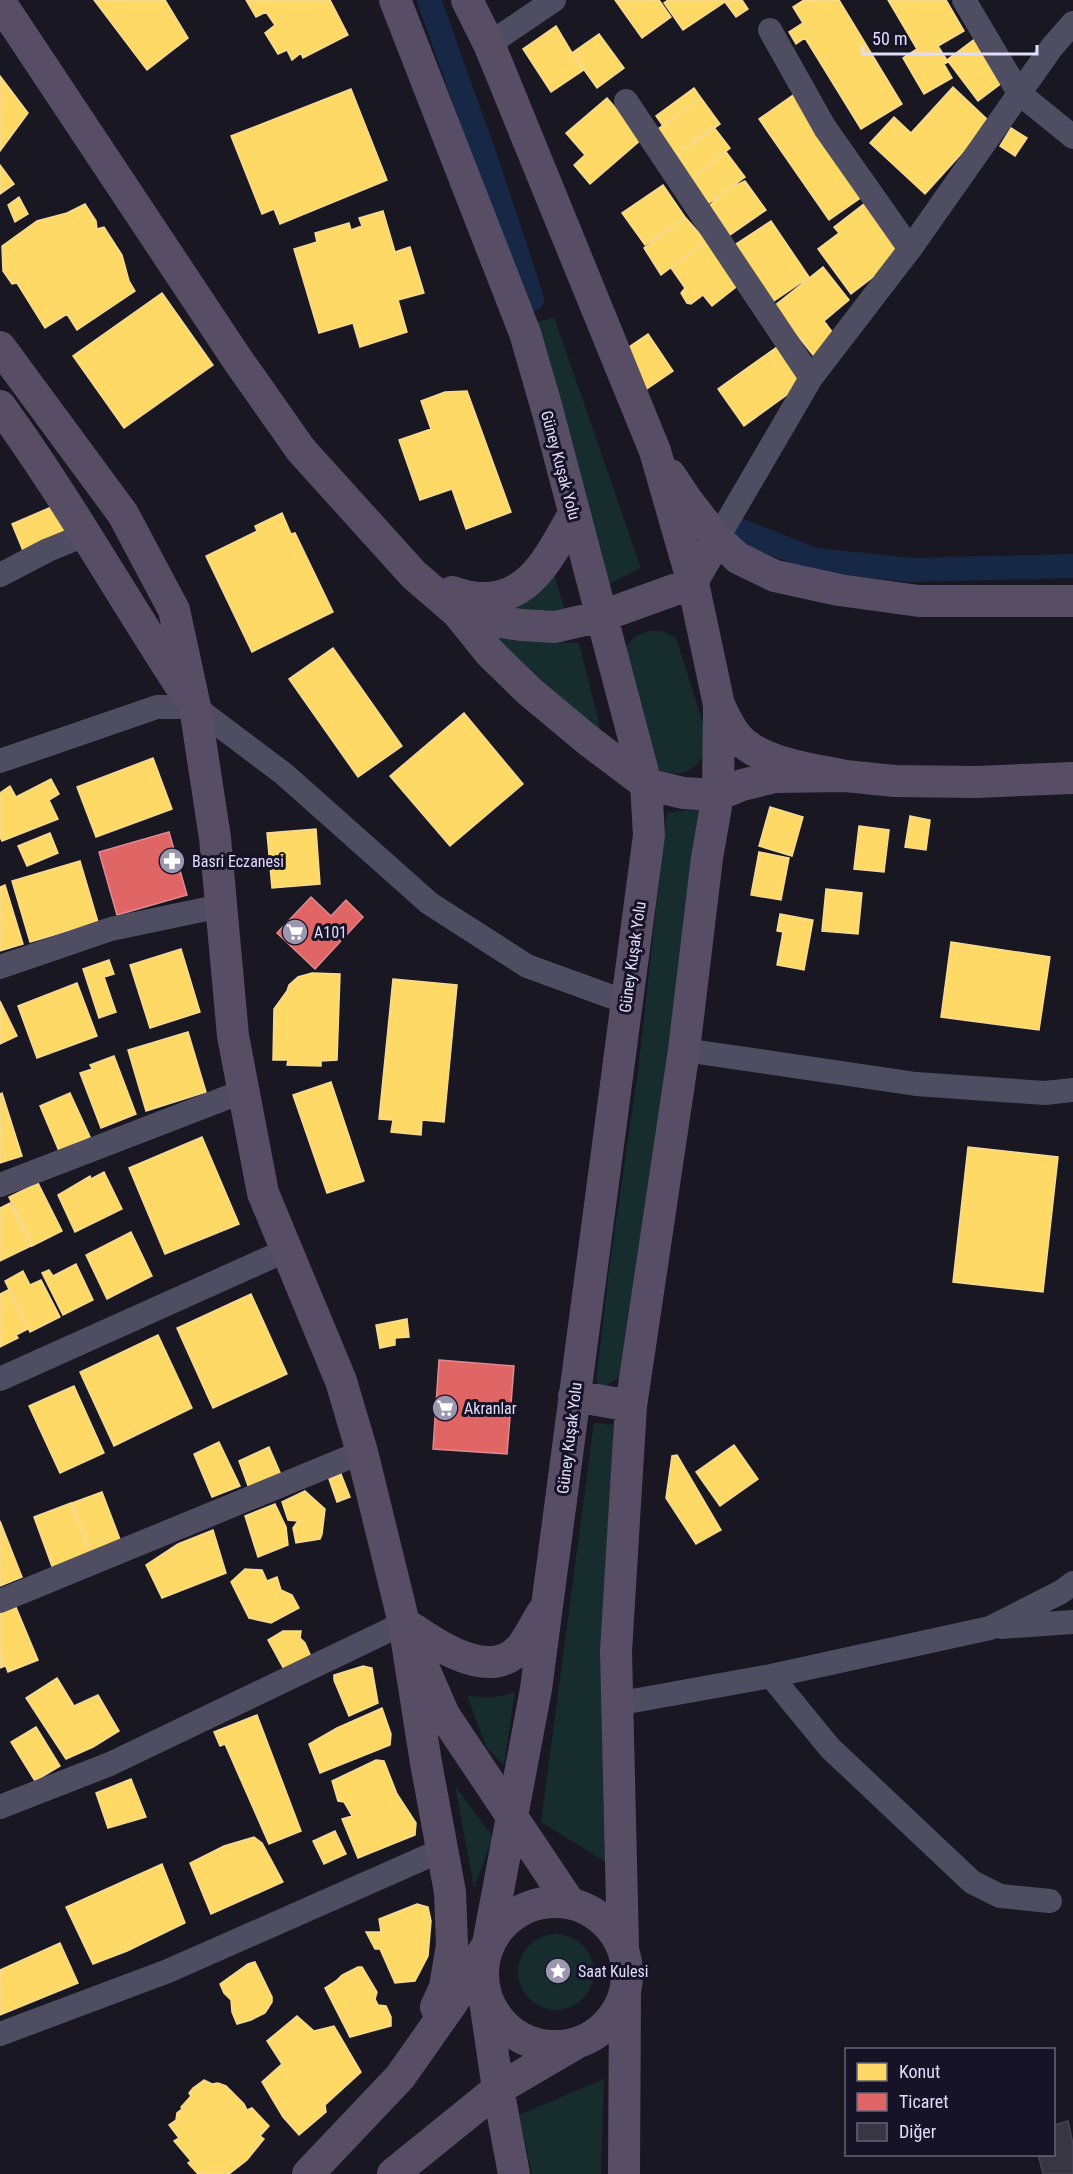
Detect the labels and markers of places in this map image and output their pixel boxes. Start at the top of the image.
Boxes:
pharmacy icon: Basri Eczanesi [157,846,187,876]
place label: Basri Eczanesi [192,852,284,871]
supermarket icon: A101 [280,917,310,947]
place label: A101 [314,923,347,942]
supermarket icon: Akranlar [430,1393,460,1423]
place label: Akranlar [464,1399,517,1418]
place icon: Saat Kulesi [543,1956,573,1986]
place label: Saat Kulesi [578,1962,648,1981]

